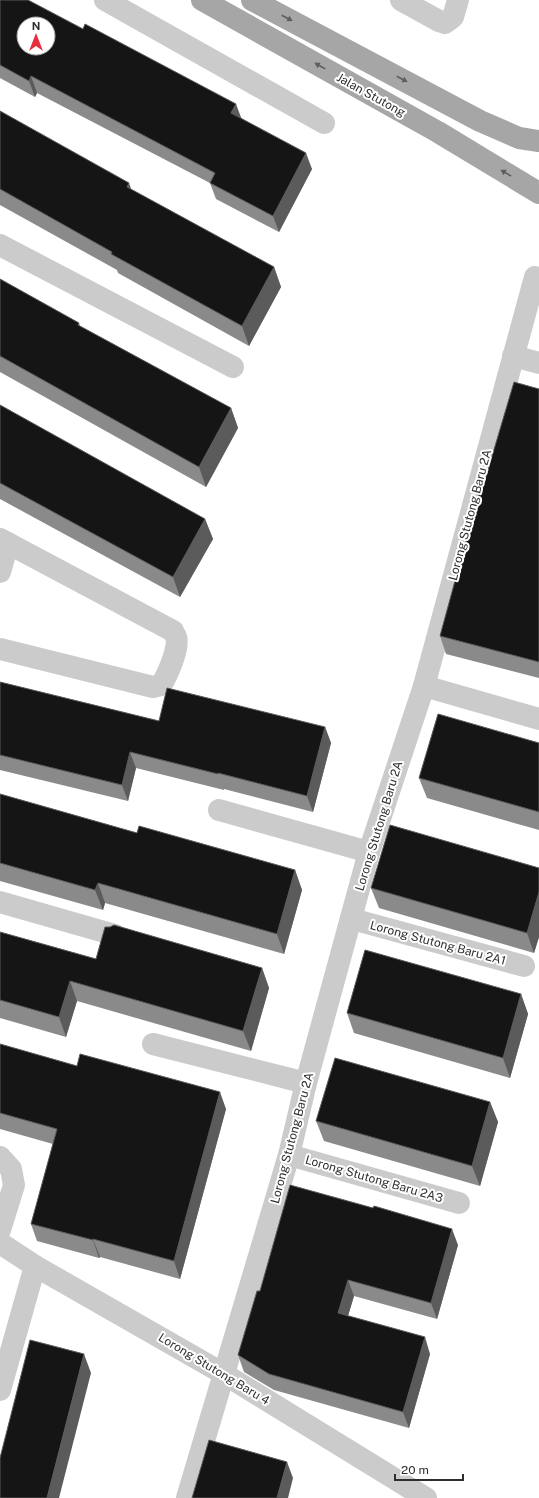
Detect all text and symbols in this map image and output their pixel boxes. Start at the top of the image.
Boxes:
one-way arrow [281,15,293,22]
north arrow [16,16,56,56]
text: N [32,20,40,32]
one-way arrow [314,63,326,70]
street label: Jalan Stutong [334,70,408,120]
one-way arrow [396,76,407,83]
one-way arrow [501,169,511,177]
street label: Lorong Stutong Baru 2A [446,447,494,582]
street label: Lorong Stutong Baru 2A [353,759,406,893]
street label: Lorong Stutong Baru 2A1 [369,918,507,968]
street label: Lorong Stutong Baru 2A [268,1070,316,1205]
street label: Lorong Stutong Baru 2A3 [304,1153,444,1205]
street label: Lorong Stutong Baru 4 [156,1330,272,1408]
scale bar [395,1456,463,1482]
text: 20 m [401,1463,429,1477]

